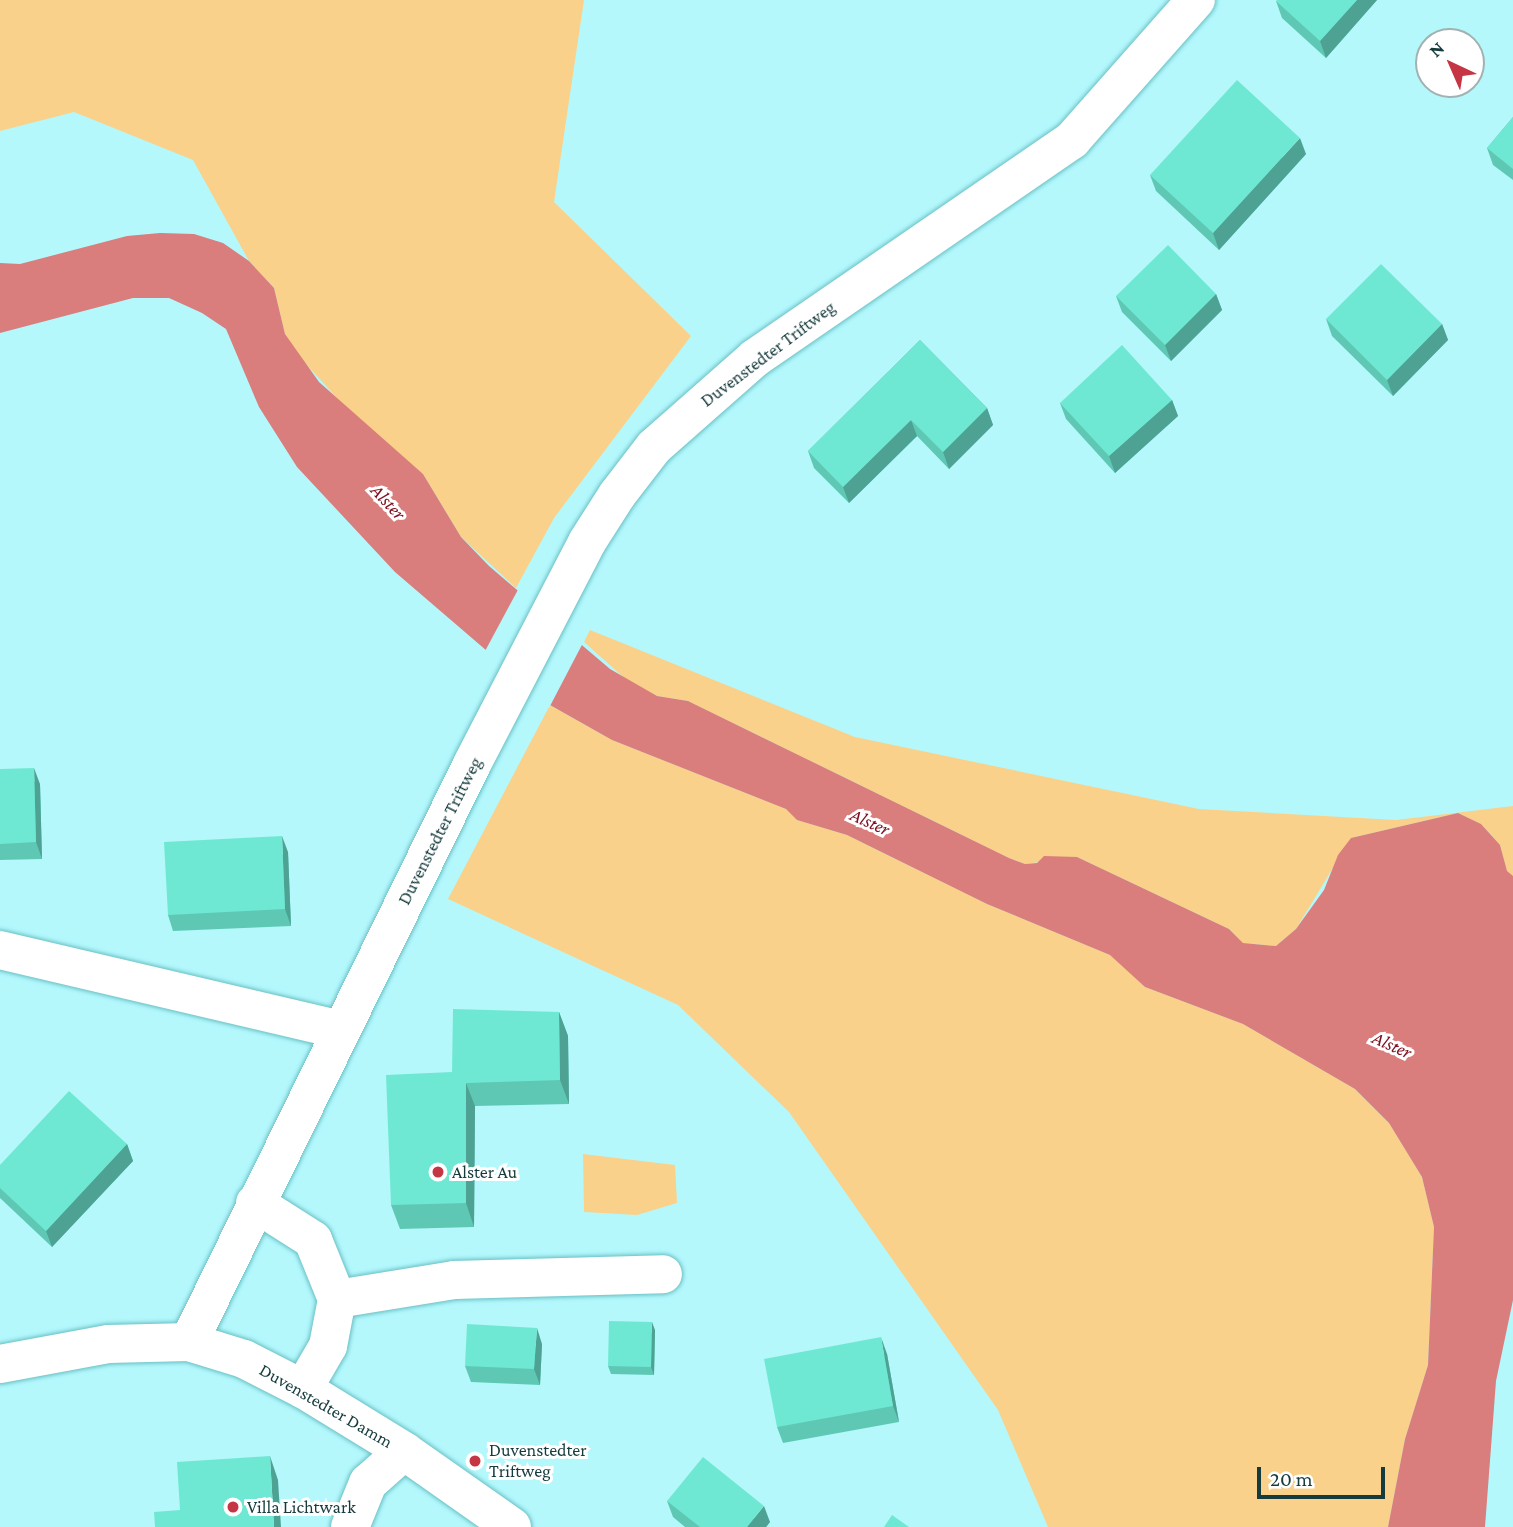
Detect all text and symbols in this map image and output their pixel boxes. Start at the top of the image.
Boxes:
north arrow [1415,28,1485,98]
text: N [1424,37,1448,61]
street label: Duvenstedter Triftweg [696,296,840,412]
water label: Alster [366,479,410,525]
street label: Duvenstedter Triftweg [393,754,487,908]
water label: Alster [847,803,893,841]
water label: Alster [1369,1026,1415,1064]
place label: Alster Au [452,1161,517,1183]
marker: Alster Au [430,1164,446,1180]
street label: Duvenstedter Damm [256,1359,396,1453]
place label: Duvenstedter Triftweg [489,1440,587,1482]
marker: Duvenstedter Triftweg [467,1453,483,1469]
scale bar [1261,1454,1389,1498]
text: 20 m [1270,1467,1313,1491]
place label: Villa Lichtwark [247,1496,356,1518]
marker: Villa Lichtwark [225,1499,241,1515]

